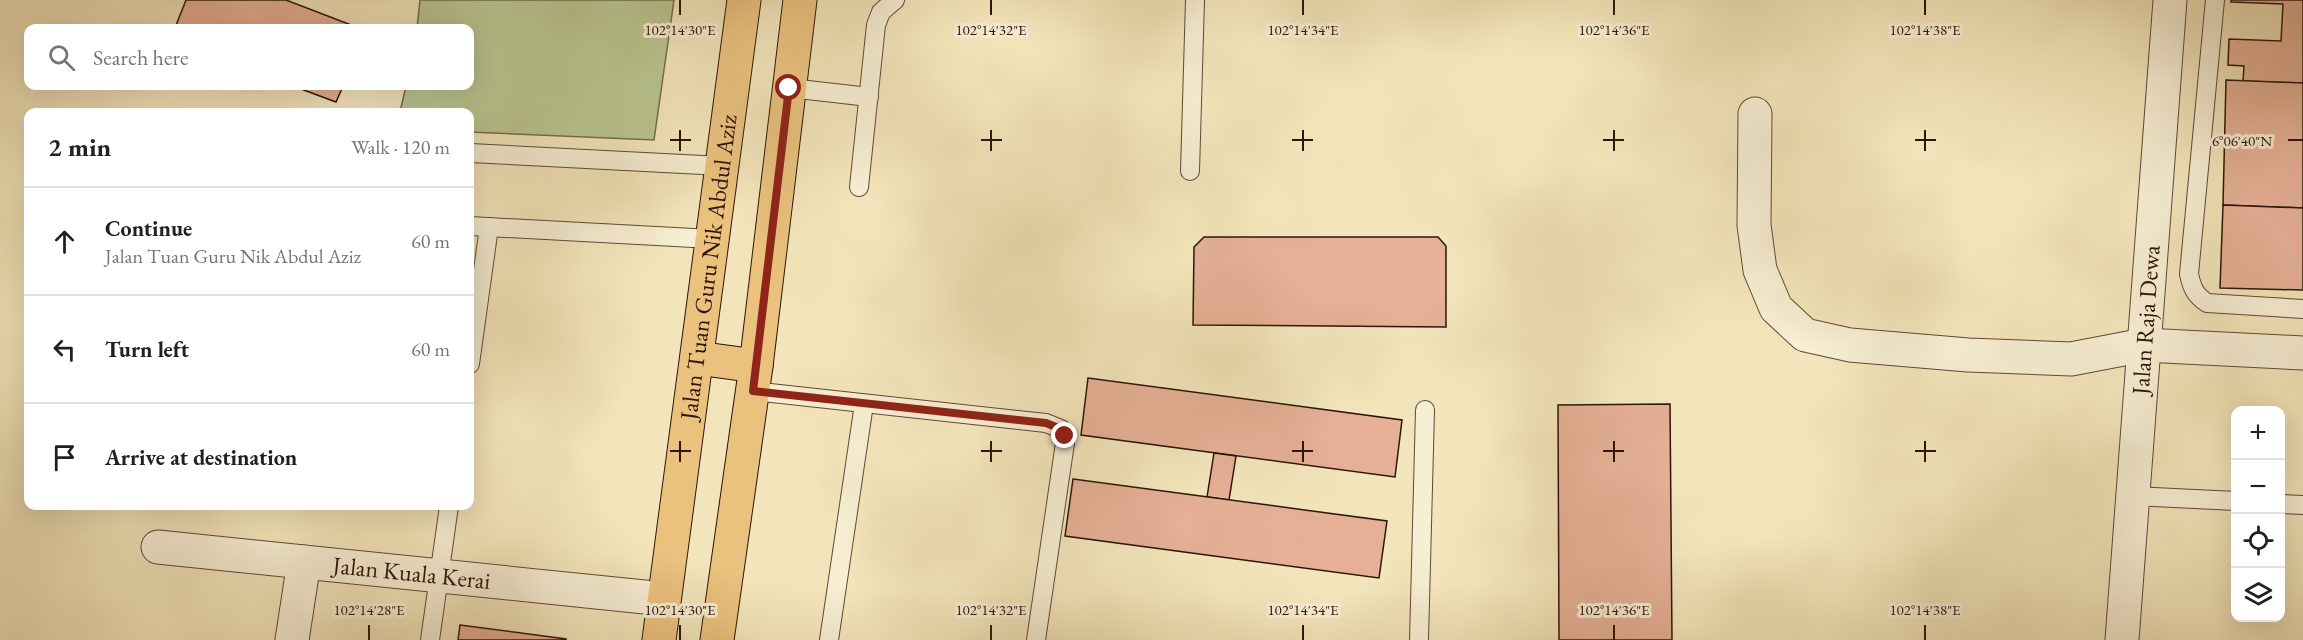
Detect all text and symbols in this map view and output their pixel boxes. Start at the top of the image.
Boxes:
text: 102°14'30"E [644,20,716,39]
text: 102°14'32"E [955,20,1027,39]
text: 102°14'34"E [1267,20,1339,39]
text: 102°14'36"E [1578,20,1650,39]
text: 102°14'38"E [1889,20,1961,39]
search box [24,24,474,90]
icon: search [45,41,78,74]
text: Search here [93,43,188,72]
route start [775,74,801,100]
street label: Jalan Tuan Guru Nik Abdul Aziz [672,113,744,424]
text: 2 min [48,130,111,164]
text: 6°06'40"N [2212,131,2272,150]
text: Walk · 120 m [351,134,450,160]
text: Continue [105,214,192,243]
icon: ahead [48,225,81,258]
text: 60 m [411,228,450,254]
text: Jalan Tuan Guru Nik Abdul Aziz [105,243,361,269]
street label: Jalan Raja Dewa [2124,243,2167,398]
icon: left [48,333,81,366]
text: Turn left [105,335,189,364]
text: 60 m [411,336,450,362]
map controls [2231,406,2285,622]
button: + [2231,406,2285,460]
route end [1051,422,1077,448]
icon: arrive [48,441,81,474]
text: Arrive at destination [105,443,297,472]
button: − [2231,460,2285,514]
button: locate [2231,514,2285,568]
street label: Jalan Kuala Kerai [329,549,492,596]
button: layers [2231,568,2285,622]
text: 102°14'28"E [333,600,405,619]
text: 102°14'30"E [644,600,716,619]
text: 102°14'32"E [955,600,1027,619]
text: 102°14'34"E [1267,600,1339,619]
text: 102°14'36"E [1578,600,1650,619]
text: 102°14'38"E [1889,600,1961,619]

